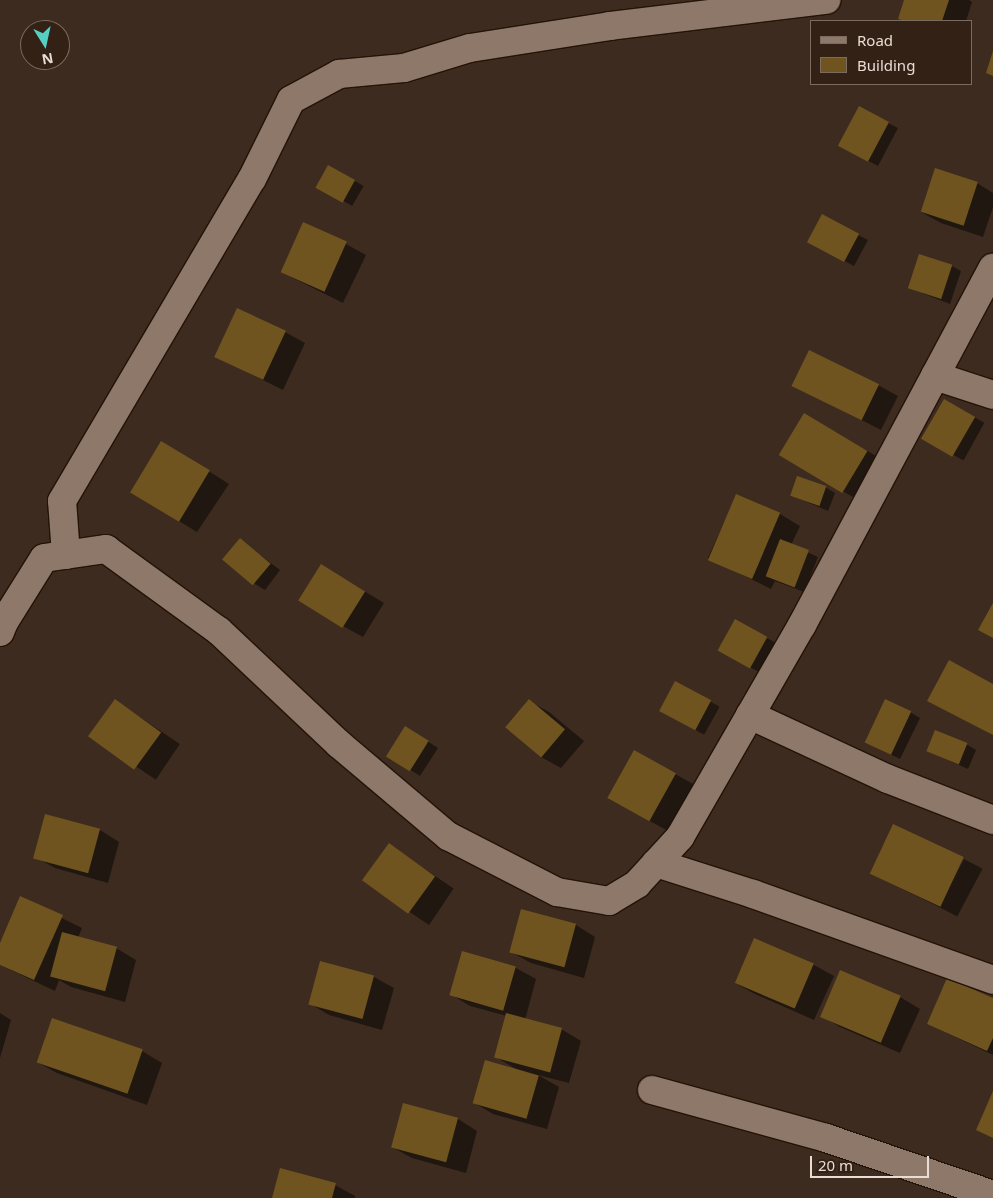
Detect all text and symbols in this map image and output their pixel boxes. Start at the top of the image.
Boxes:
north arrow [20,20,70,70]
legend [810,20,973,85]
text: Road [857,30,893,50]
text: N [40,49,55,70]
text: Building [857,55,915,75]
scale bar [813,1146,932,1178]
text: 20 m [818,1155,853,1175]

